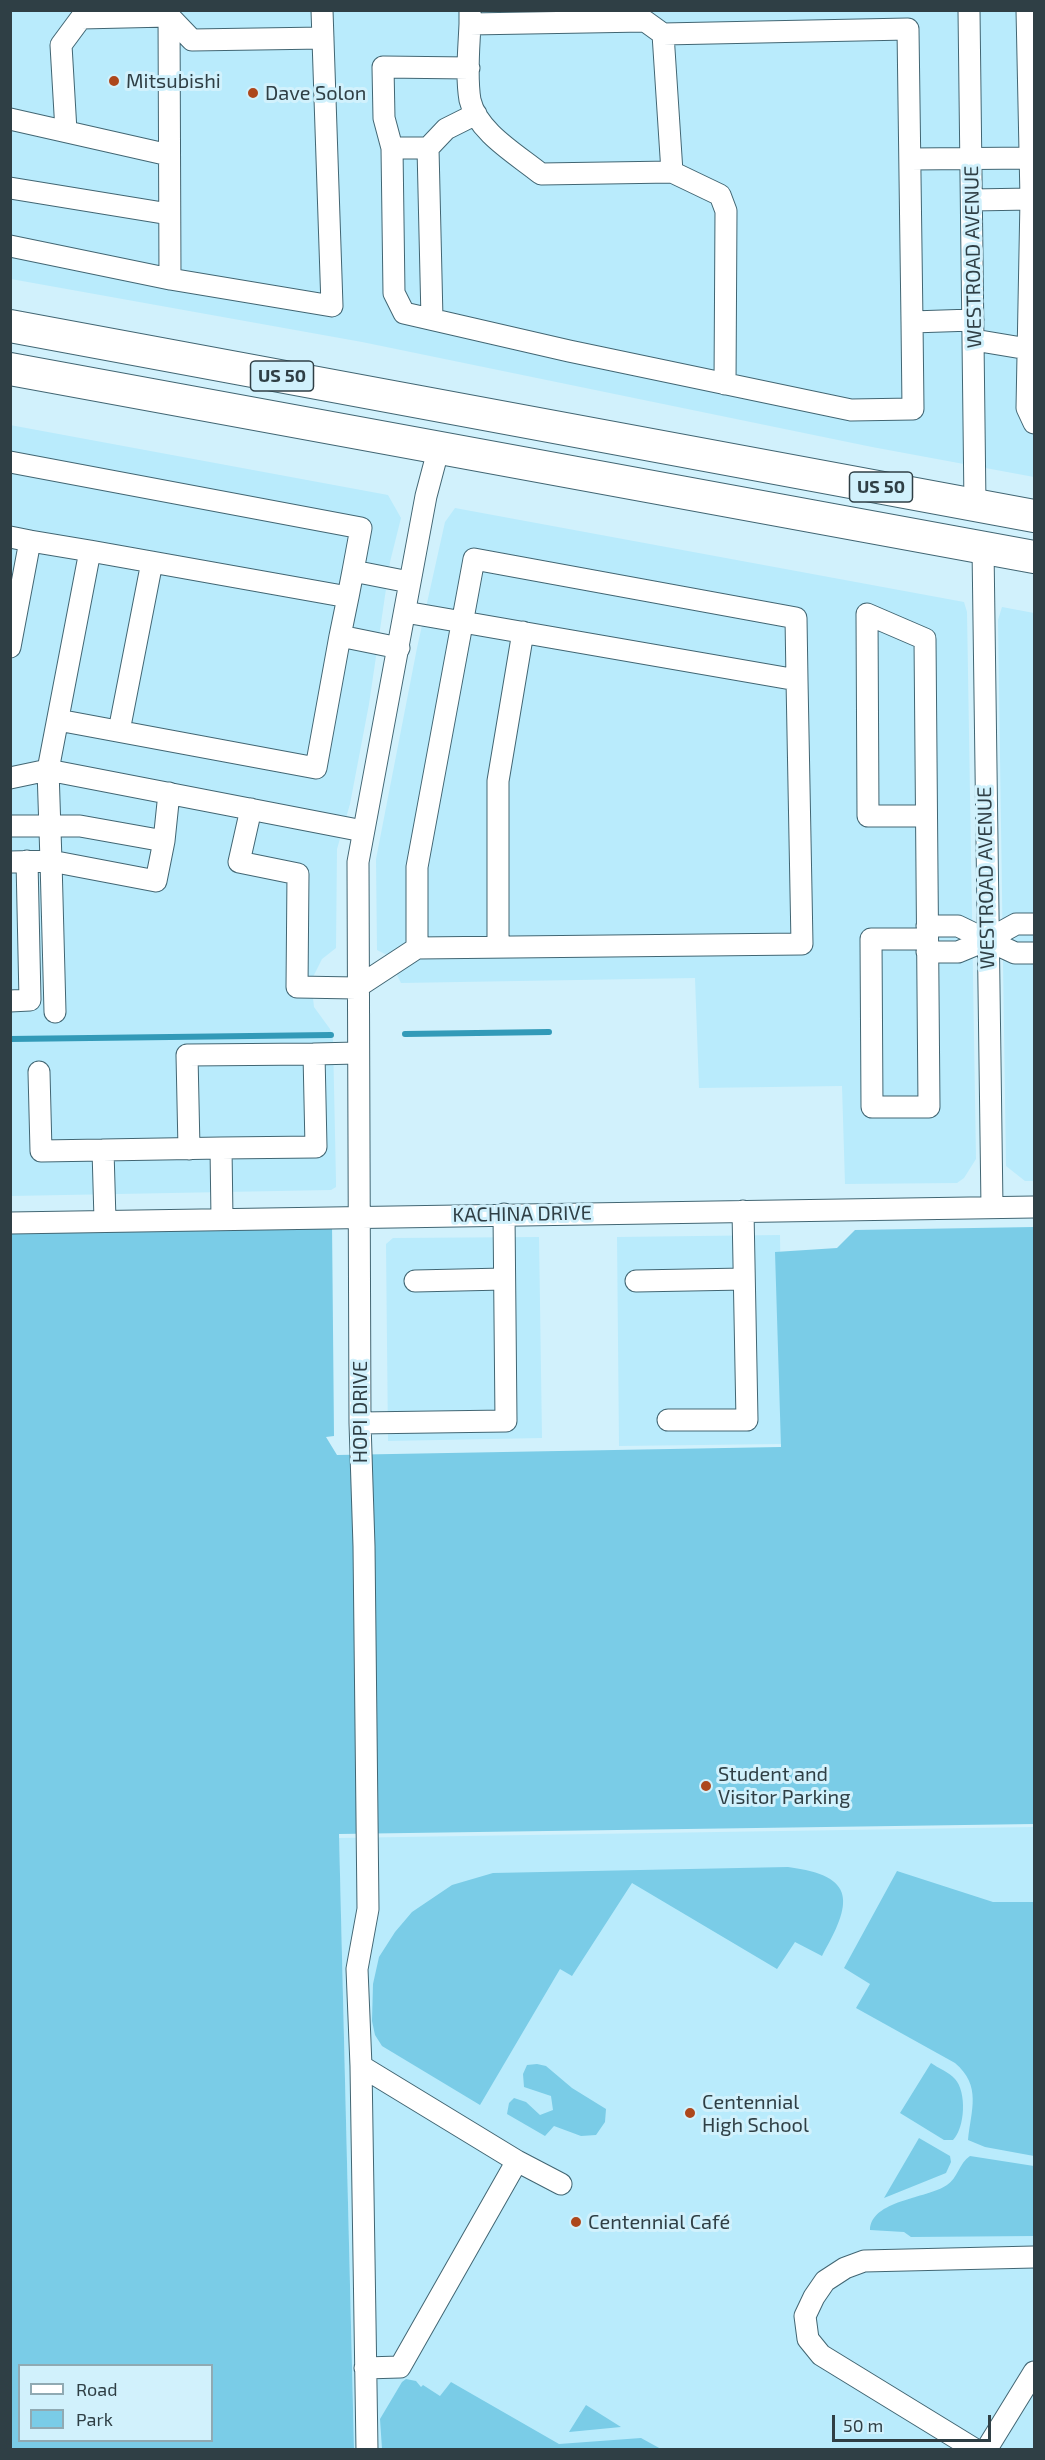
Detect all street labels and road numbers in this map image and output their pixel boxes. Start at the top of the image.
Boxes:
street label: WESTROAD AVENUE [959,166,987,348]
road number: US 50 [250,361,314,391]
road number: US 50 [850,472,912,502]
street label: WESTROAD AVENUE [972,787,1000,969]
street label: KACHINA DRIVE [452,1201,592,1227]
street label: HOPI DRIVE [348,1361,372,1463]

